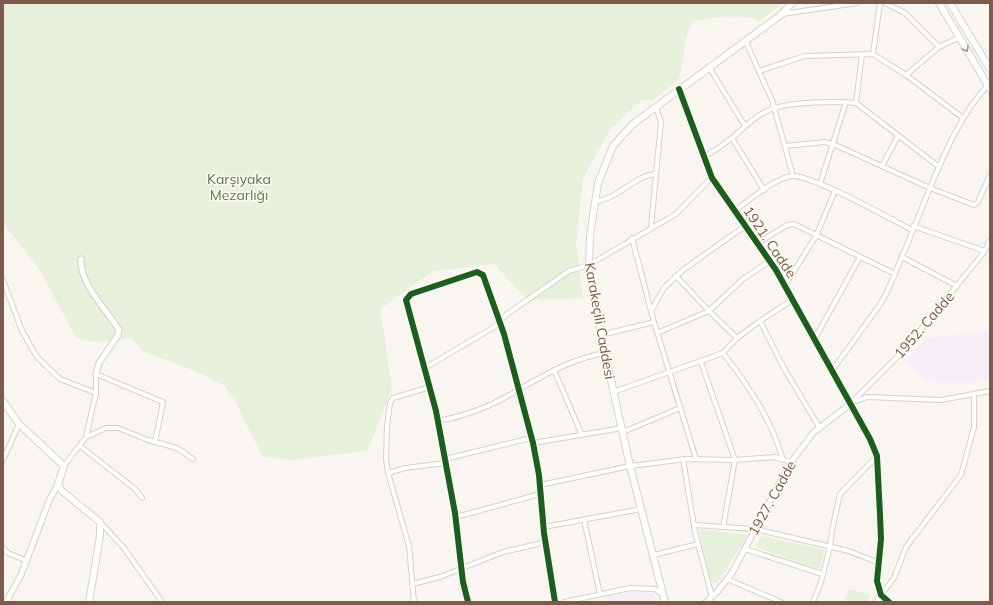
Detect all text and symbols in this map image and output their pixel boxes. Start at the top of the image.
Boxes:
one-way arrow [962,45,969,52]
park label: Karşıyaka Mezarlığı [207,170,271,204]
street label: 1921. Cadde [739,203,801,281]
street label: Karakeçili Caddesi [581,261,619,381]
street label: 1952. Cadde [890,288,958,362]
street label: 1927. Cadde [744,458,800,538]

